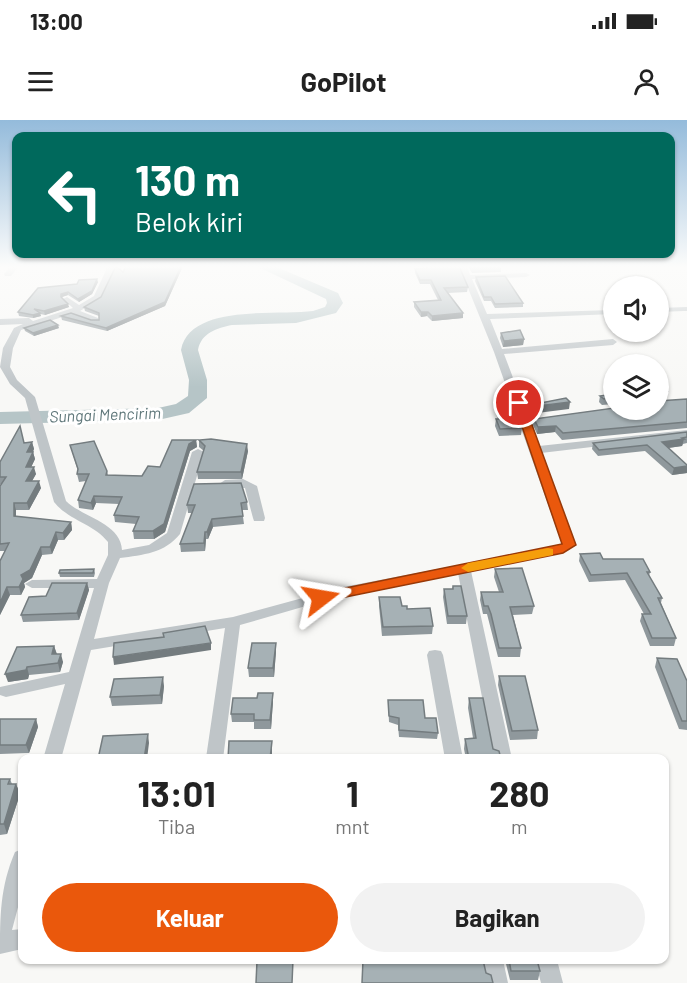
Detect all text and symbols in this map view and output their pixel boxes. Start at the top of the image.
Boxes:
text: 13:00 [30,8,83,34]
icon: menu [24,65,57,98]
text: GoPilot [300,65,387,97]
icon: person [630,65,663,98]
text: 130 m [135,154,240,204]
icon: left [36,156,114,234]
text: Belok kiri [135,205,243,237]
map controls [603,276,669,420]
button: sound [603,276,669,342]
button: layers [603,354,669,420]
pin [493,377,544,428]
icon: arrive [502,386,535,419]
water label: Sungai Mencirim [49,403,161,425]
position arrow [289,566,353,630]
text: 13:01 [138,771,216,814]
text: 1 [346,771,359,814]
text: 280 [489,771,549,814]
text: Tiba [158,814,195,838]
text: mnt [335,814,370,838]
text: m [511,814,528,838]
button: Keluar [42,883,338,952]
button: Bagikan [350,883,645,952]

